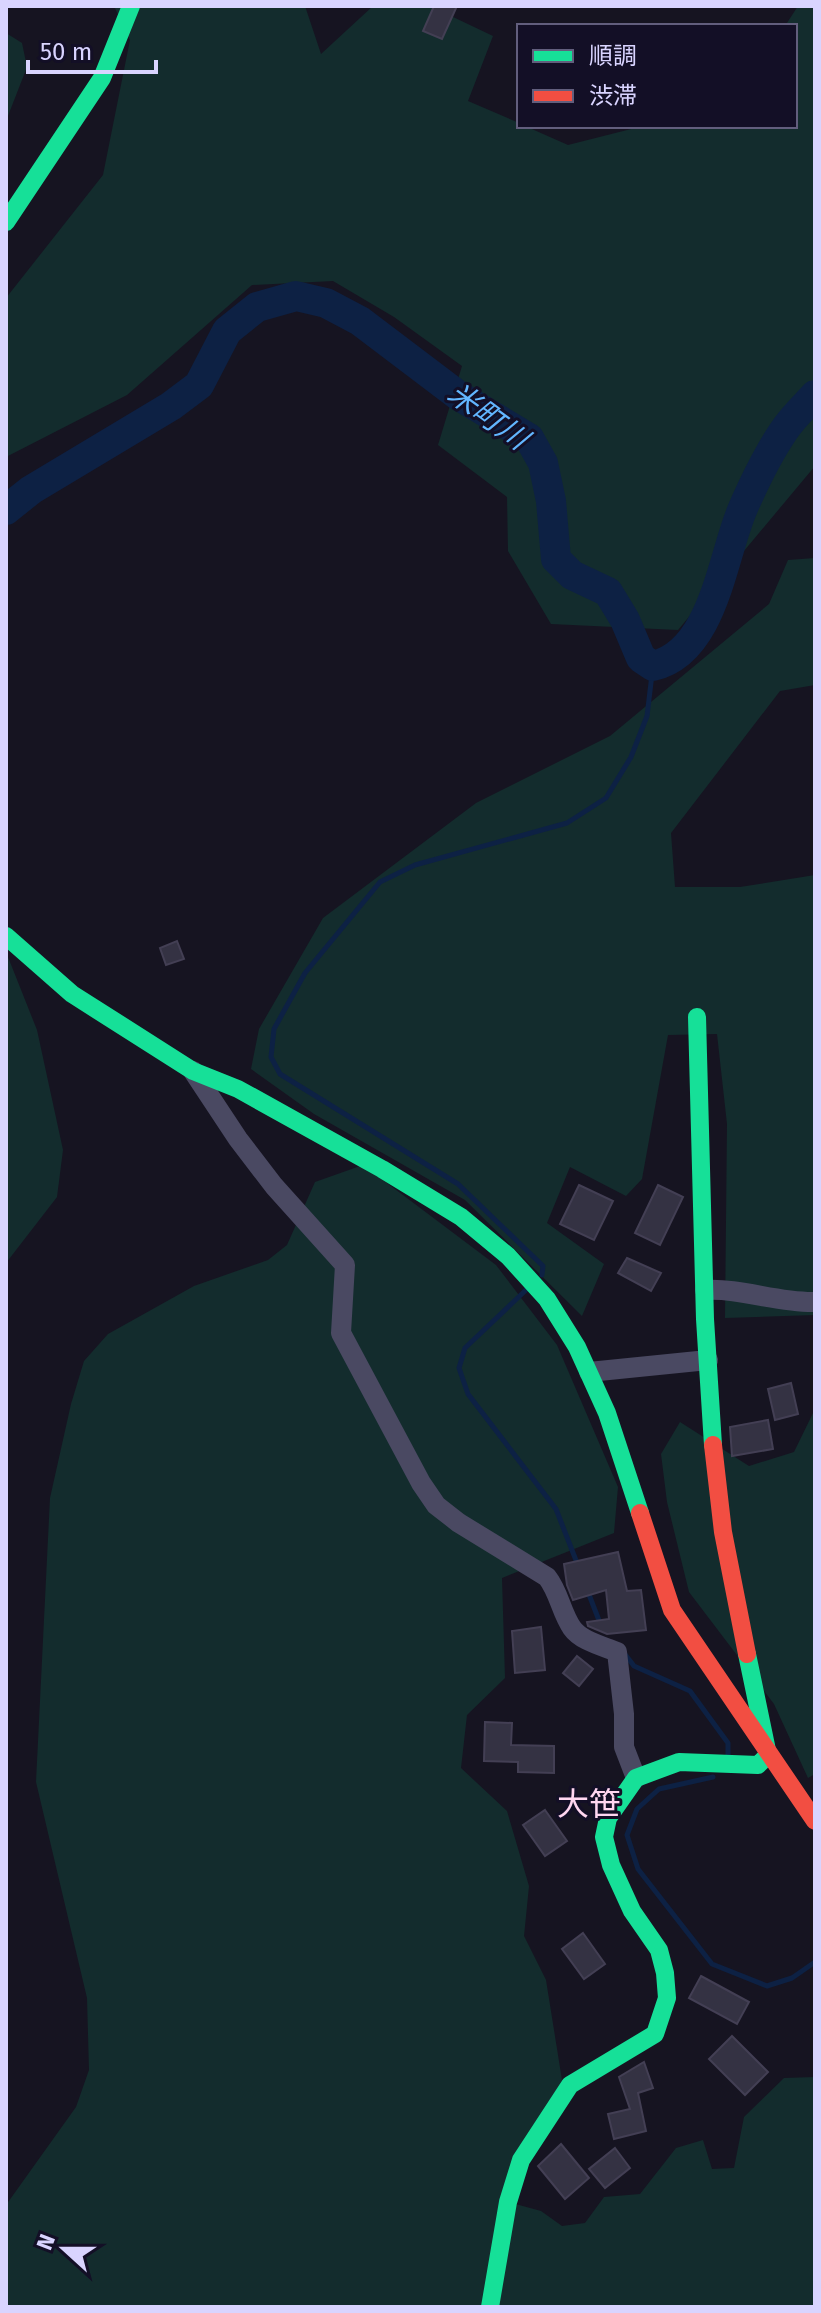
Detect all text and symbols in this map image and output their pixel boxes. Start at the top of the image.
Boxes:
scale bar [28,24,156,74]
legend [517,24,797,128]
text: 50 m [40,38,92,66]
text: 順調 [589,42,637,70]
text: 渋滞 [589,82,637,110]
water label: 米町川 [441,375,537,459]
district label: 大笹 [557,1785,621,1823]
north arrow [24,2209,104,2289]
text: N [31,2230,61,2254]

